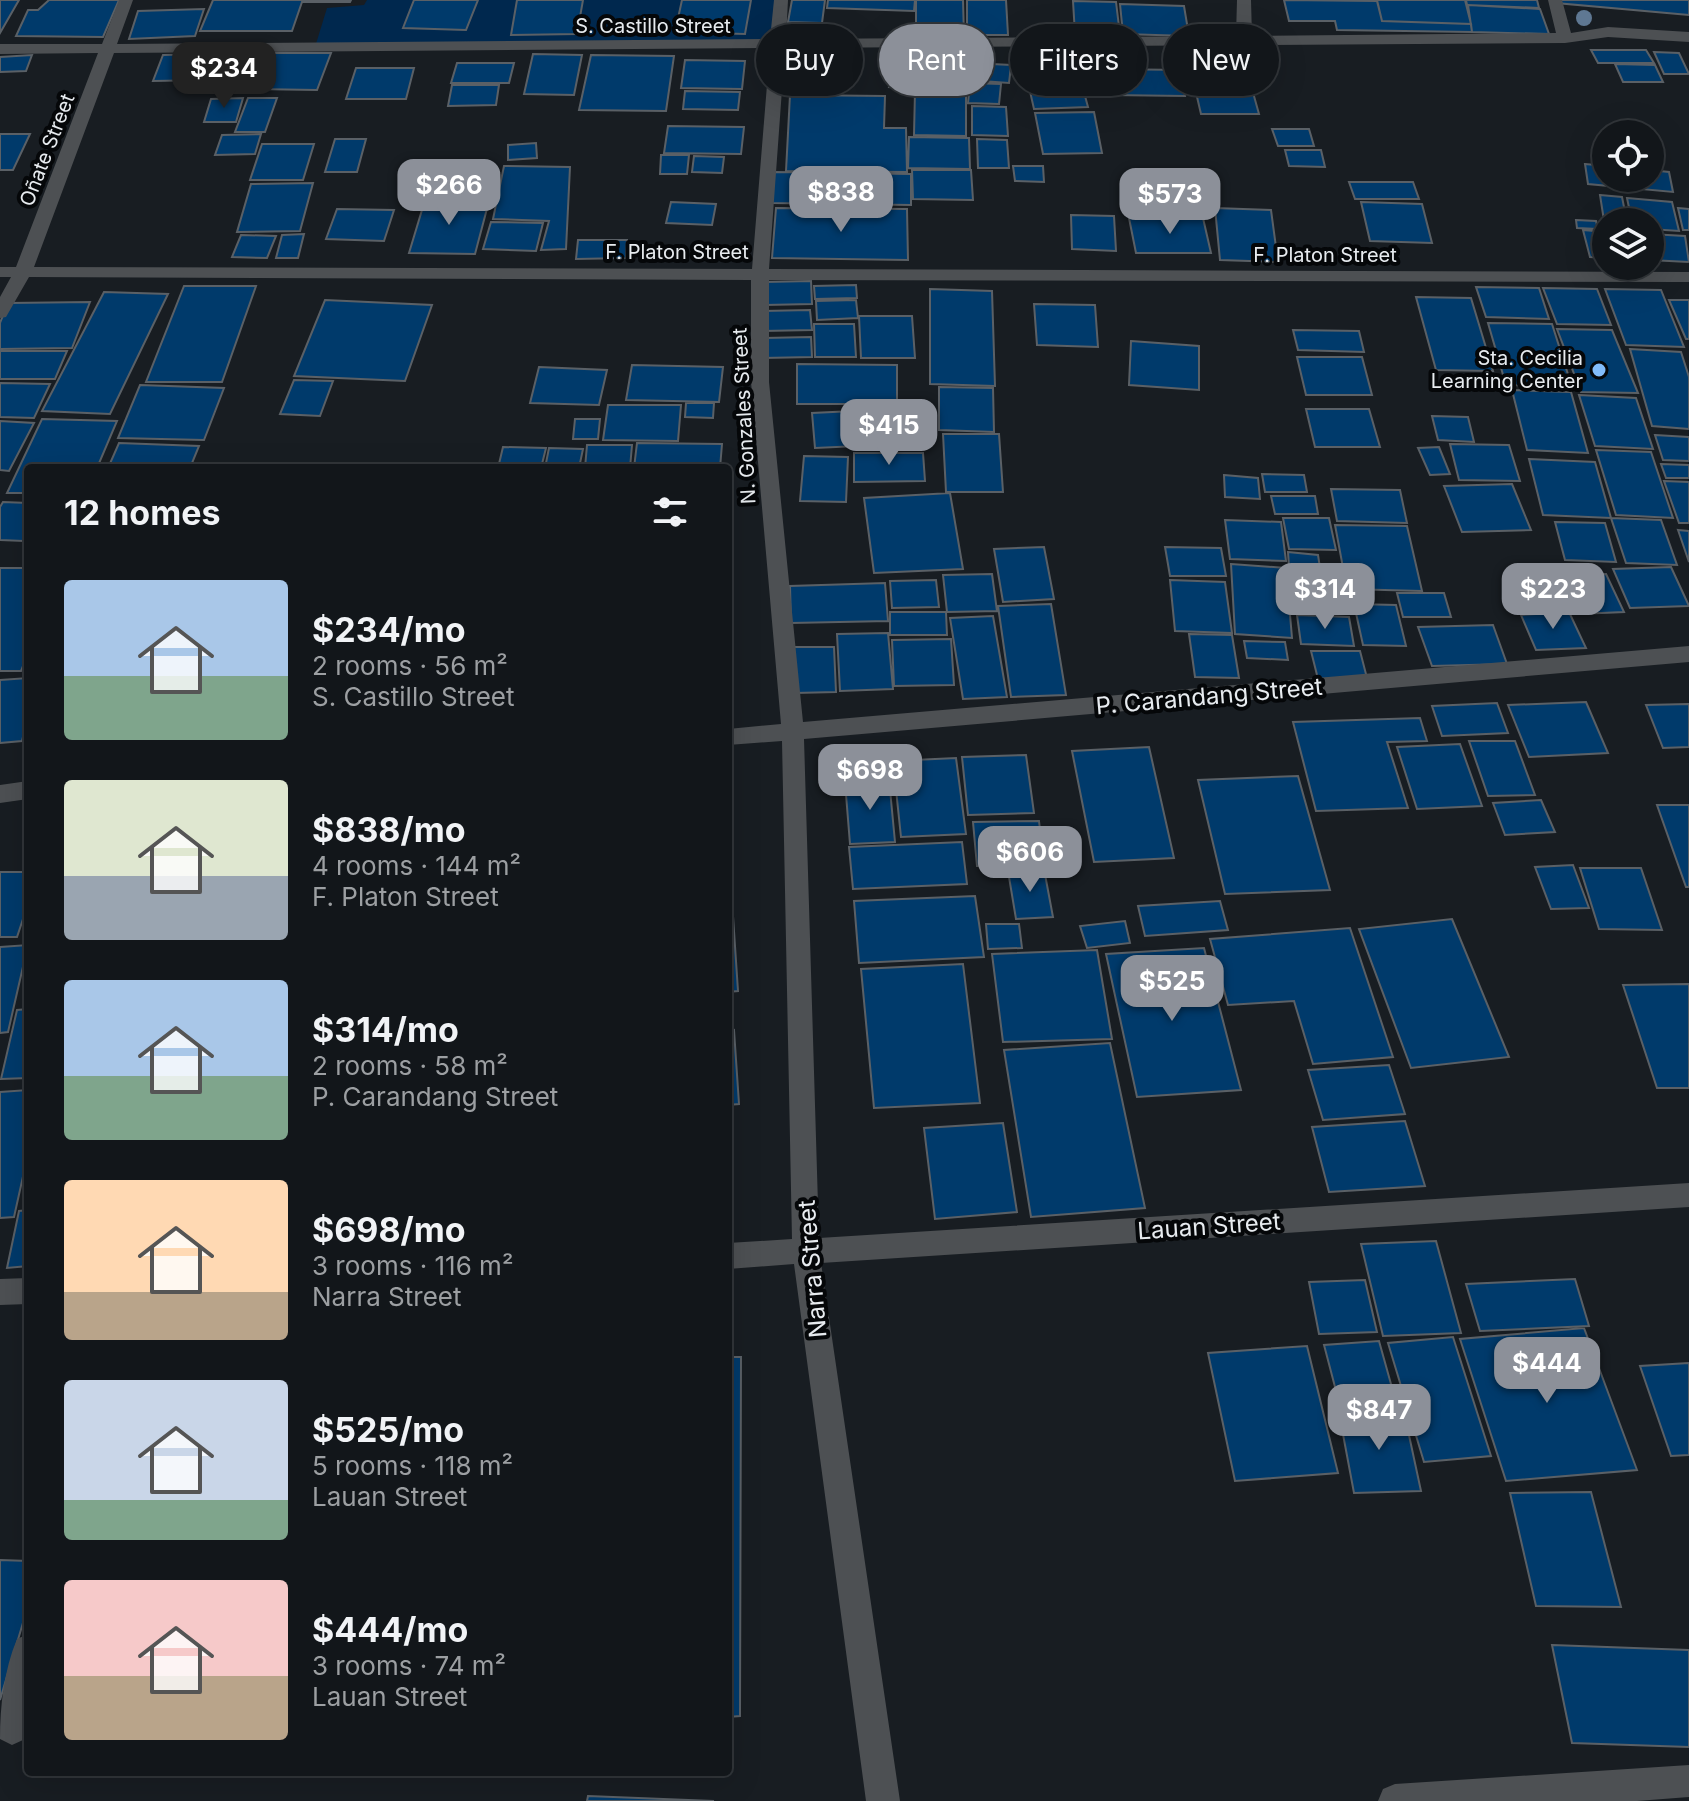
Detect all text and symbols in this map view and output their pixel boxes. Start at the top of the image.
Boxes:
street label: S. Castillo Street [575,14,731,38]
chip: Buy [756,24,863,96]
chip: Rent [879,24,994,96]
chip: Filters [1010,24,1147,96]
chip: New [1163,24,1279,96]
pin: $234 [177,42,271,110]
text: $234 [190,52,258,83]
street label: Oñate Street [15,90,80,210]
map controls [1592,120,1664,280]
button: locate [1592,120,1664,192]
pin: $266 [402,159,496,227]
pin: $838 [794,166,888,234]
pin: $573 [1123,168,1217,236]
text: $266 [415,169,483,200]
text: $838 [807,176,875,207]
text: $573 [1137,178,1203,209]
button: layers [1592,208,1664,280]
street label: F. Platon Street [605,240,749,264]
street label: F. Platon Street [1253,243,1397,267]
street label: N. Gonzales Street [727,327,761,505]
place label: Sta. Cecilia Learning Center [1431,346,1583,393]
marker: Sta. Cecilia Learning Center [1590,361,1608,379]
pin: $415 [842,399,936,467]
text: $415 [858,409,920,440]
icon: filters [648,490,692,534]
text: 12 homes [64,492,220,533]
pin: $314 [1278,563,1372,631]
pin: $223 [1506,563,1600,631]
text: $314 [1294,573,1356,604]
text: $223 [1520,573,1586,604]
text: $234/mo [312,609,466,650]
icon: home [128,612,224,708]
text: 2 rooms · 56 m² [312,650,508,681]
street label: P. Carandang Street [1094,672,1324,720]
text: S. Castillo Street [312,681,514,712]
pin: $698 [823,744,917,812]
text: $698 [836,754,904,785]
text: $838/mo [312,809,466,850]
icon: home [128,812,224,908]
pin: $606 [983,826,1077,894]
text: $606 [996,836,1064,867]
text: 4 rooms · 144 m² [312,850,521,881]
text: F. Platon Street [312,881,499,912]
pin: $525 [1125,955,1219,1023]
text: $525 [1139,965,1205,996]
text: $314/mo [312,1009,459,1050]
icon: home [128,1012,224,1108]
text: 2 rooms · 58 m² [312,1050,508,1081]
text: P. Carandang Street [312,1081,558,1112]
street label: Narra Street [792,1199,832,1339]
street label: Lauan Street [1136,1207,1282,1245]
text: $698/mo [312,1209,466,1250]
icon: home [128,1212,224,1308]
text: 3 rooms · 116 m² [312,1250,513,1281]
text: Narra Street [312,1281,461,1312]
pin: $444 [1500,1337,1594,1405]
text: $444 [1512,1347,1582,1378]
pin: $847 [1332,1384,1426,1452]
text: $847 [1346,1394,1412,1425]
text: $525/mo [312,1409,464,1450]
icon: home [128,1412,224,1508]
text: 5 rooms · 118 m² [312,1450,513,1481]
text: Lauan Street [312,1481,467,1512]
text: $444/mo [312,1609,468,1650]
icon: home [128,1612,224,1708]
text: 3 rooms · 74 m² [312,1650,506,1681]
text: Lauan Street [312,1681,467,1712]

